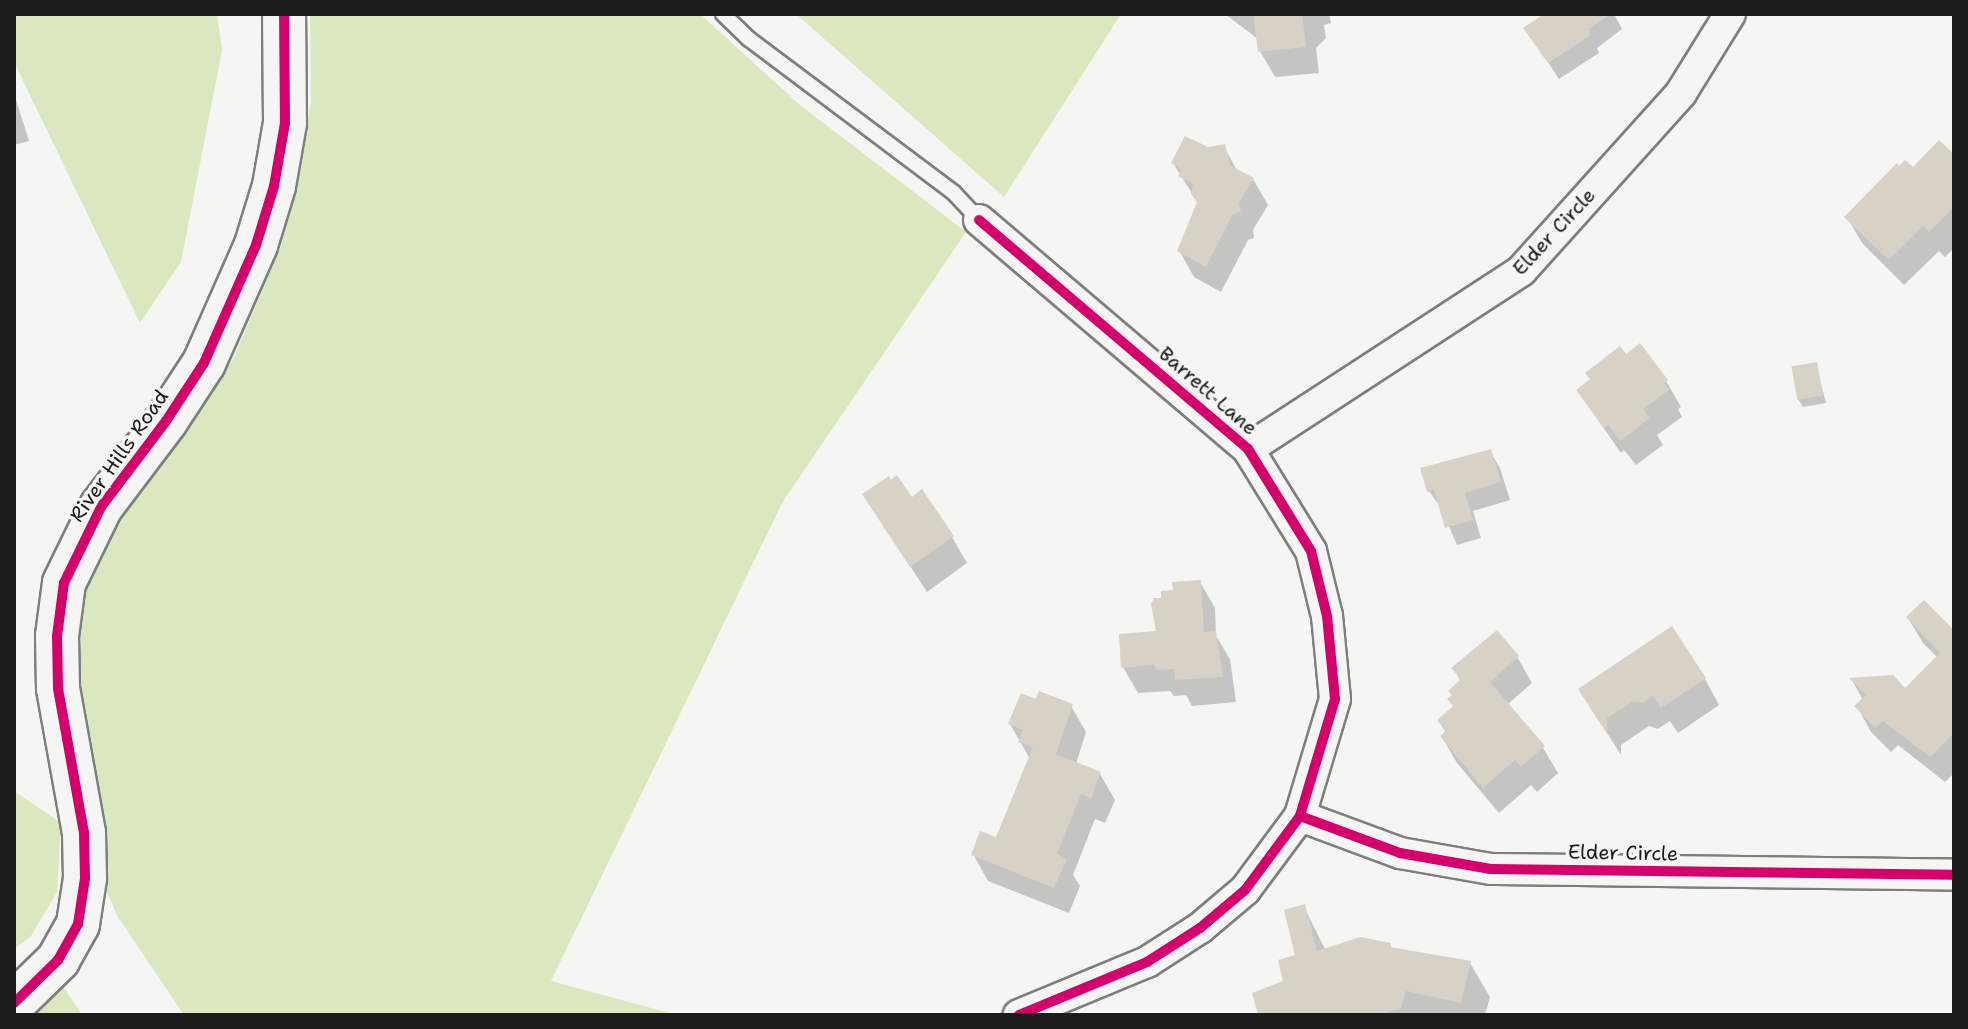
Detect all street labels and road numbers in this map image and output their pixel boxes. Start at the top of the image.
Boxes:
street label: Elder Circle [1508,183,1600,281]
street label: Barrett Lane [1154,342,1262,440]
street label: River Hills Road [65,385,173,527]
street label: Elder Circle [1568,840,1678,866]

